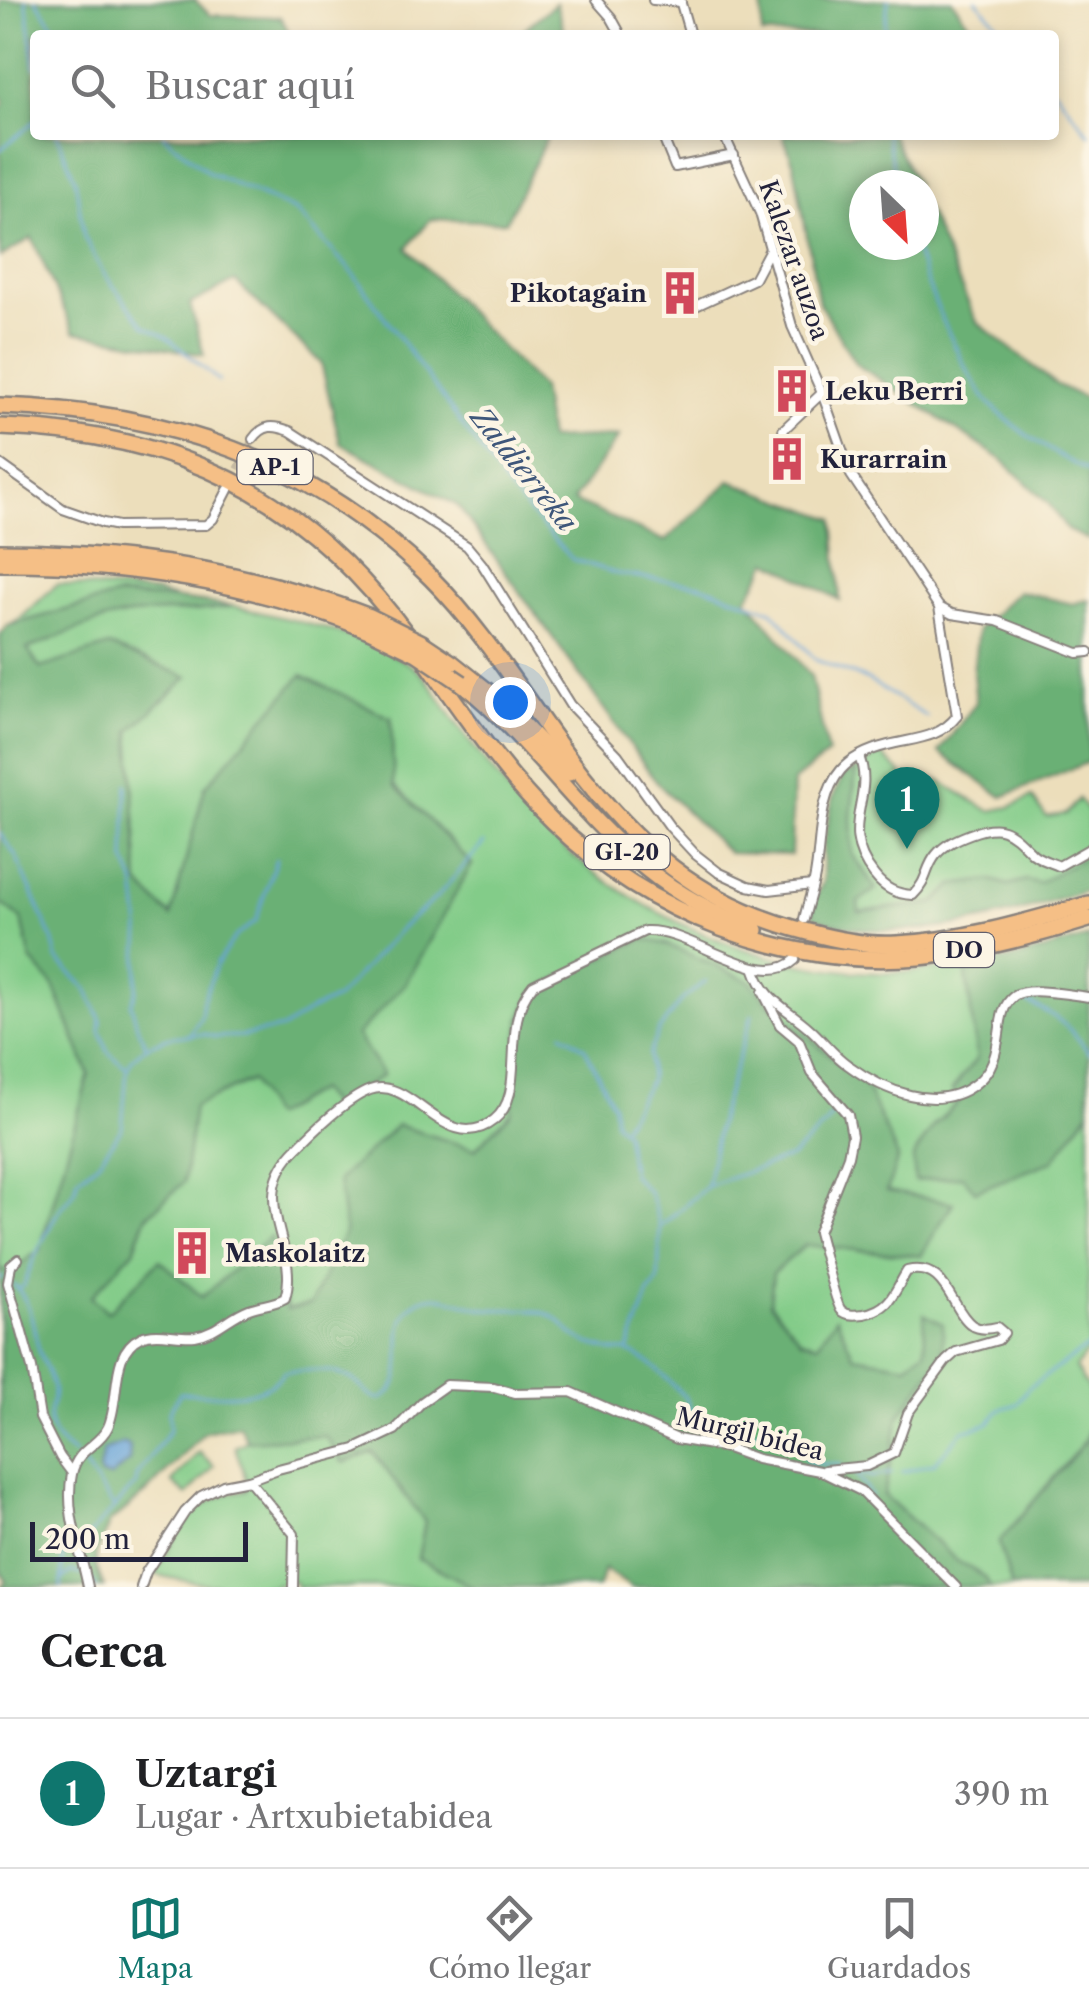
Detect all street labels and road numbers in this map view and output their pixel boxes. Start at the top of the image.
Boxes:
street label: Kalezar auzoa [752,176,836,345]
road number: AP-1 [238,450,312,484]
road number: GI-20 [584,835,670,869]
road number: DO [934,933,994,967]
street label: Murgil bidea [673,1401,828,1467]

